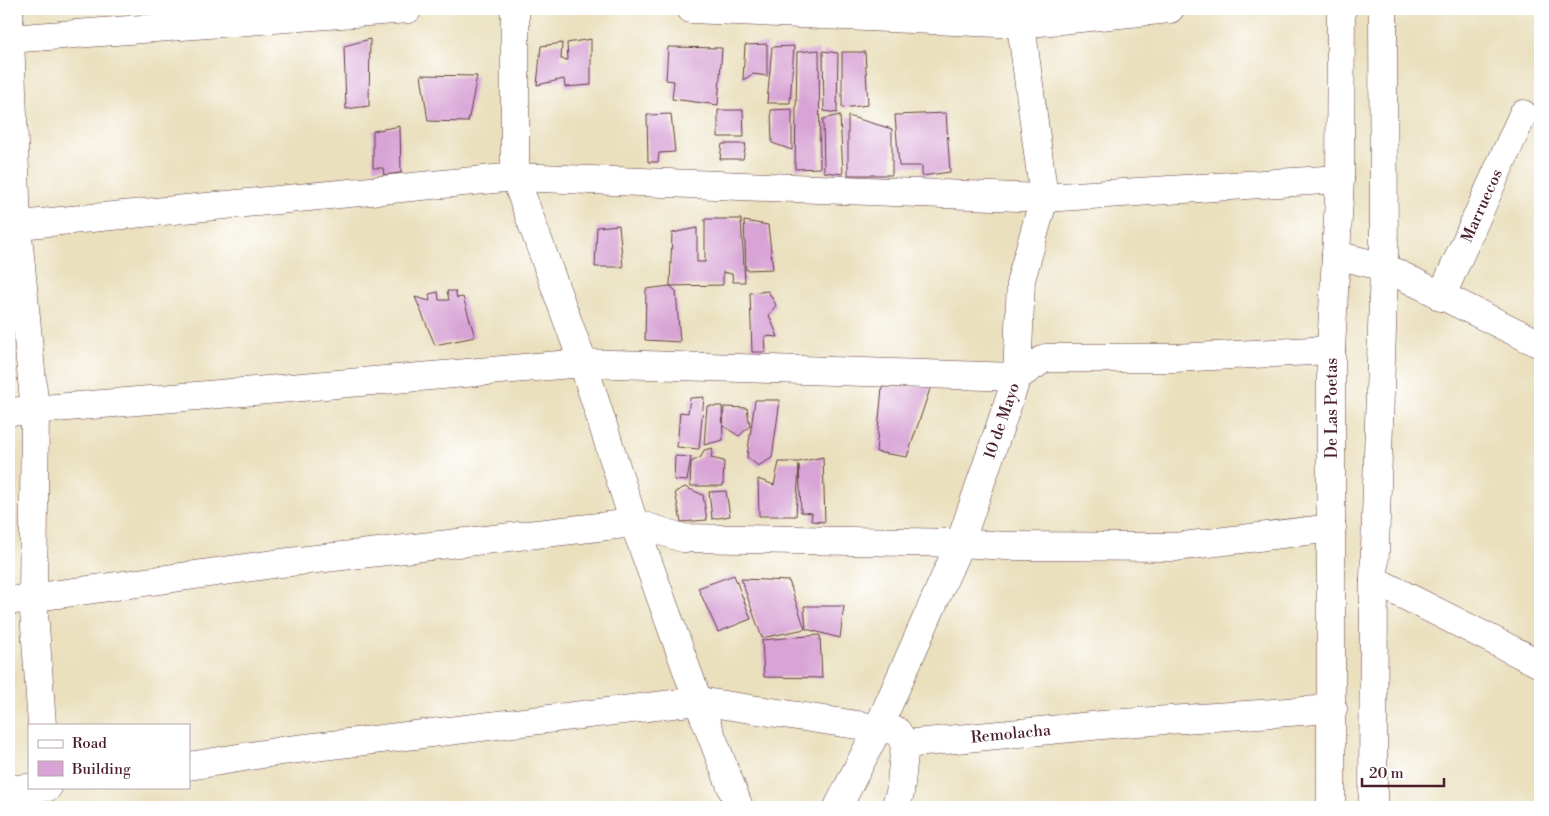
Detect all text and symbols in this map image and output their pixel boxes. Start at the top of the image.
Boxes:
street label: Marruecos [1457,166,1507,246]
street label: De Las Poetas [1322,358,1342,458]
street label: 10 de Mayo [980,380,1024,462]
street label: Remolacha [970,720,1053,748]
legend [28,724,190,788]
text: Road [72,734,107,753]
scale bar [1362,756,1444,788]
text: Building [71,760,131,779]
text: 20 m [1369,764,1404,783]

